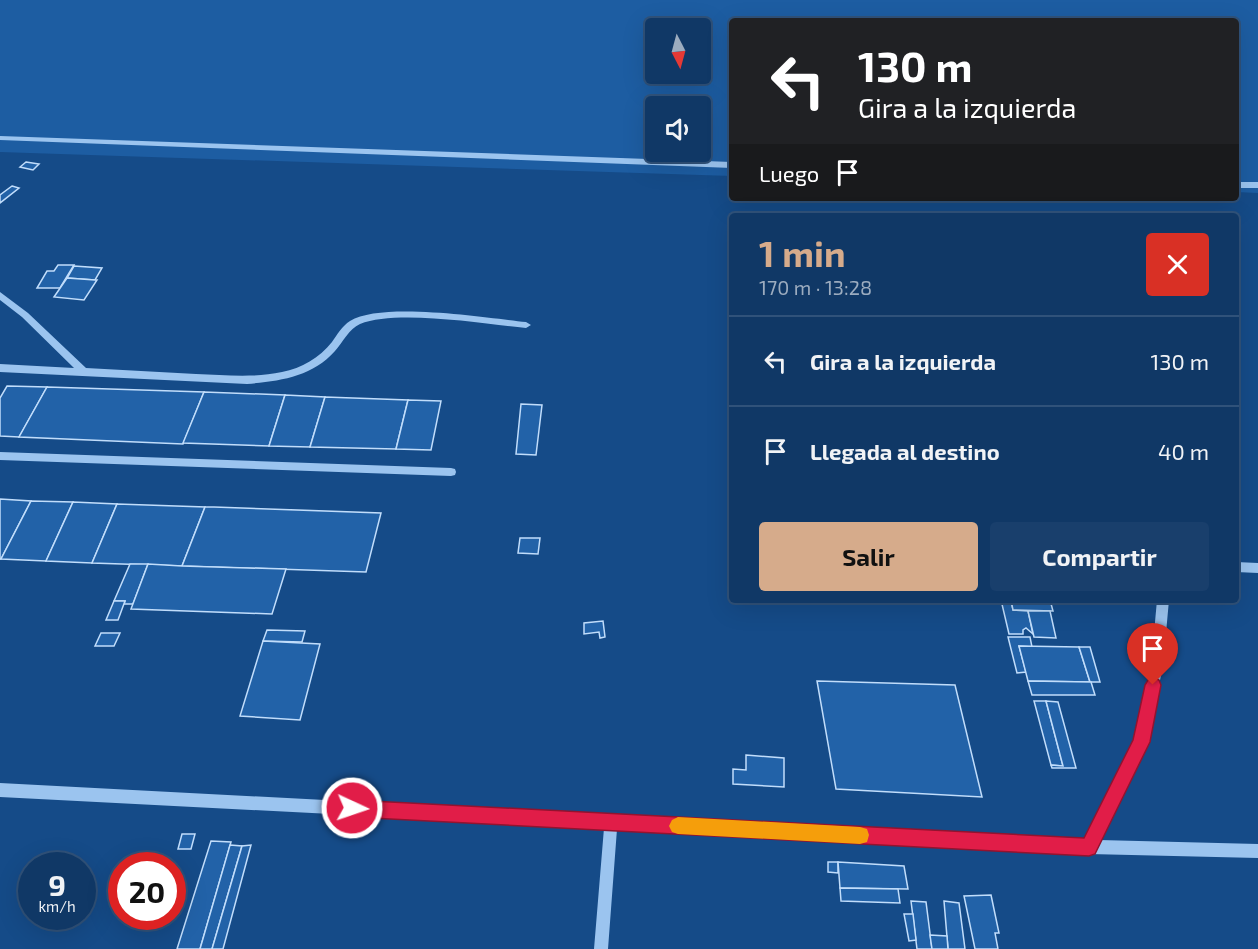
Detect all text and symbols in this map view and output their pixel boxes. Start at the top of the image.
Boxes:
north arrow [645,18,711,84]
map controls [645,18,711,162]
text: 130 m [858,40,973,90]
icon: left [759,42,837,120]
text: Gira a la izquierda [858,91,1076,123]
button: sound [645,96,711,162]
icon: arrive [831,156,864,189]
text: Luego [759,160,819,186]
text: 1 min [759,231,846,274]
button: close [1146,233,1209,296]
text: 170 m · 13:28 [759,275,872,299]
icon: left [759,345,792,378]
text: Gira a la izquierda [810,348,996,374]
text: 130 m [1151,348,1209,374]
icon: arrive [759,435,792,468]
text: Llegada al destino [810,438,1000,464]
text: 40 m [1158,438,1209,464]
button: Salir [759,522,978,591]
button: Compartir [990,522,1209,591]
pin [1127,623,1178,685]
icon: arrive [1136,632,1169,665]
position arrow [320,776,384,840]
speed limit sign: 20 [108,852,186,930]
text: 9 [48,866,66,902]
text: km/h [38,897,76,915]

